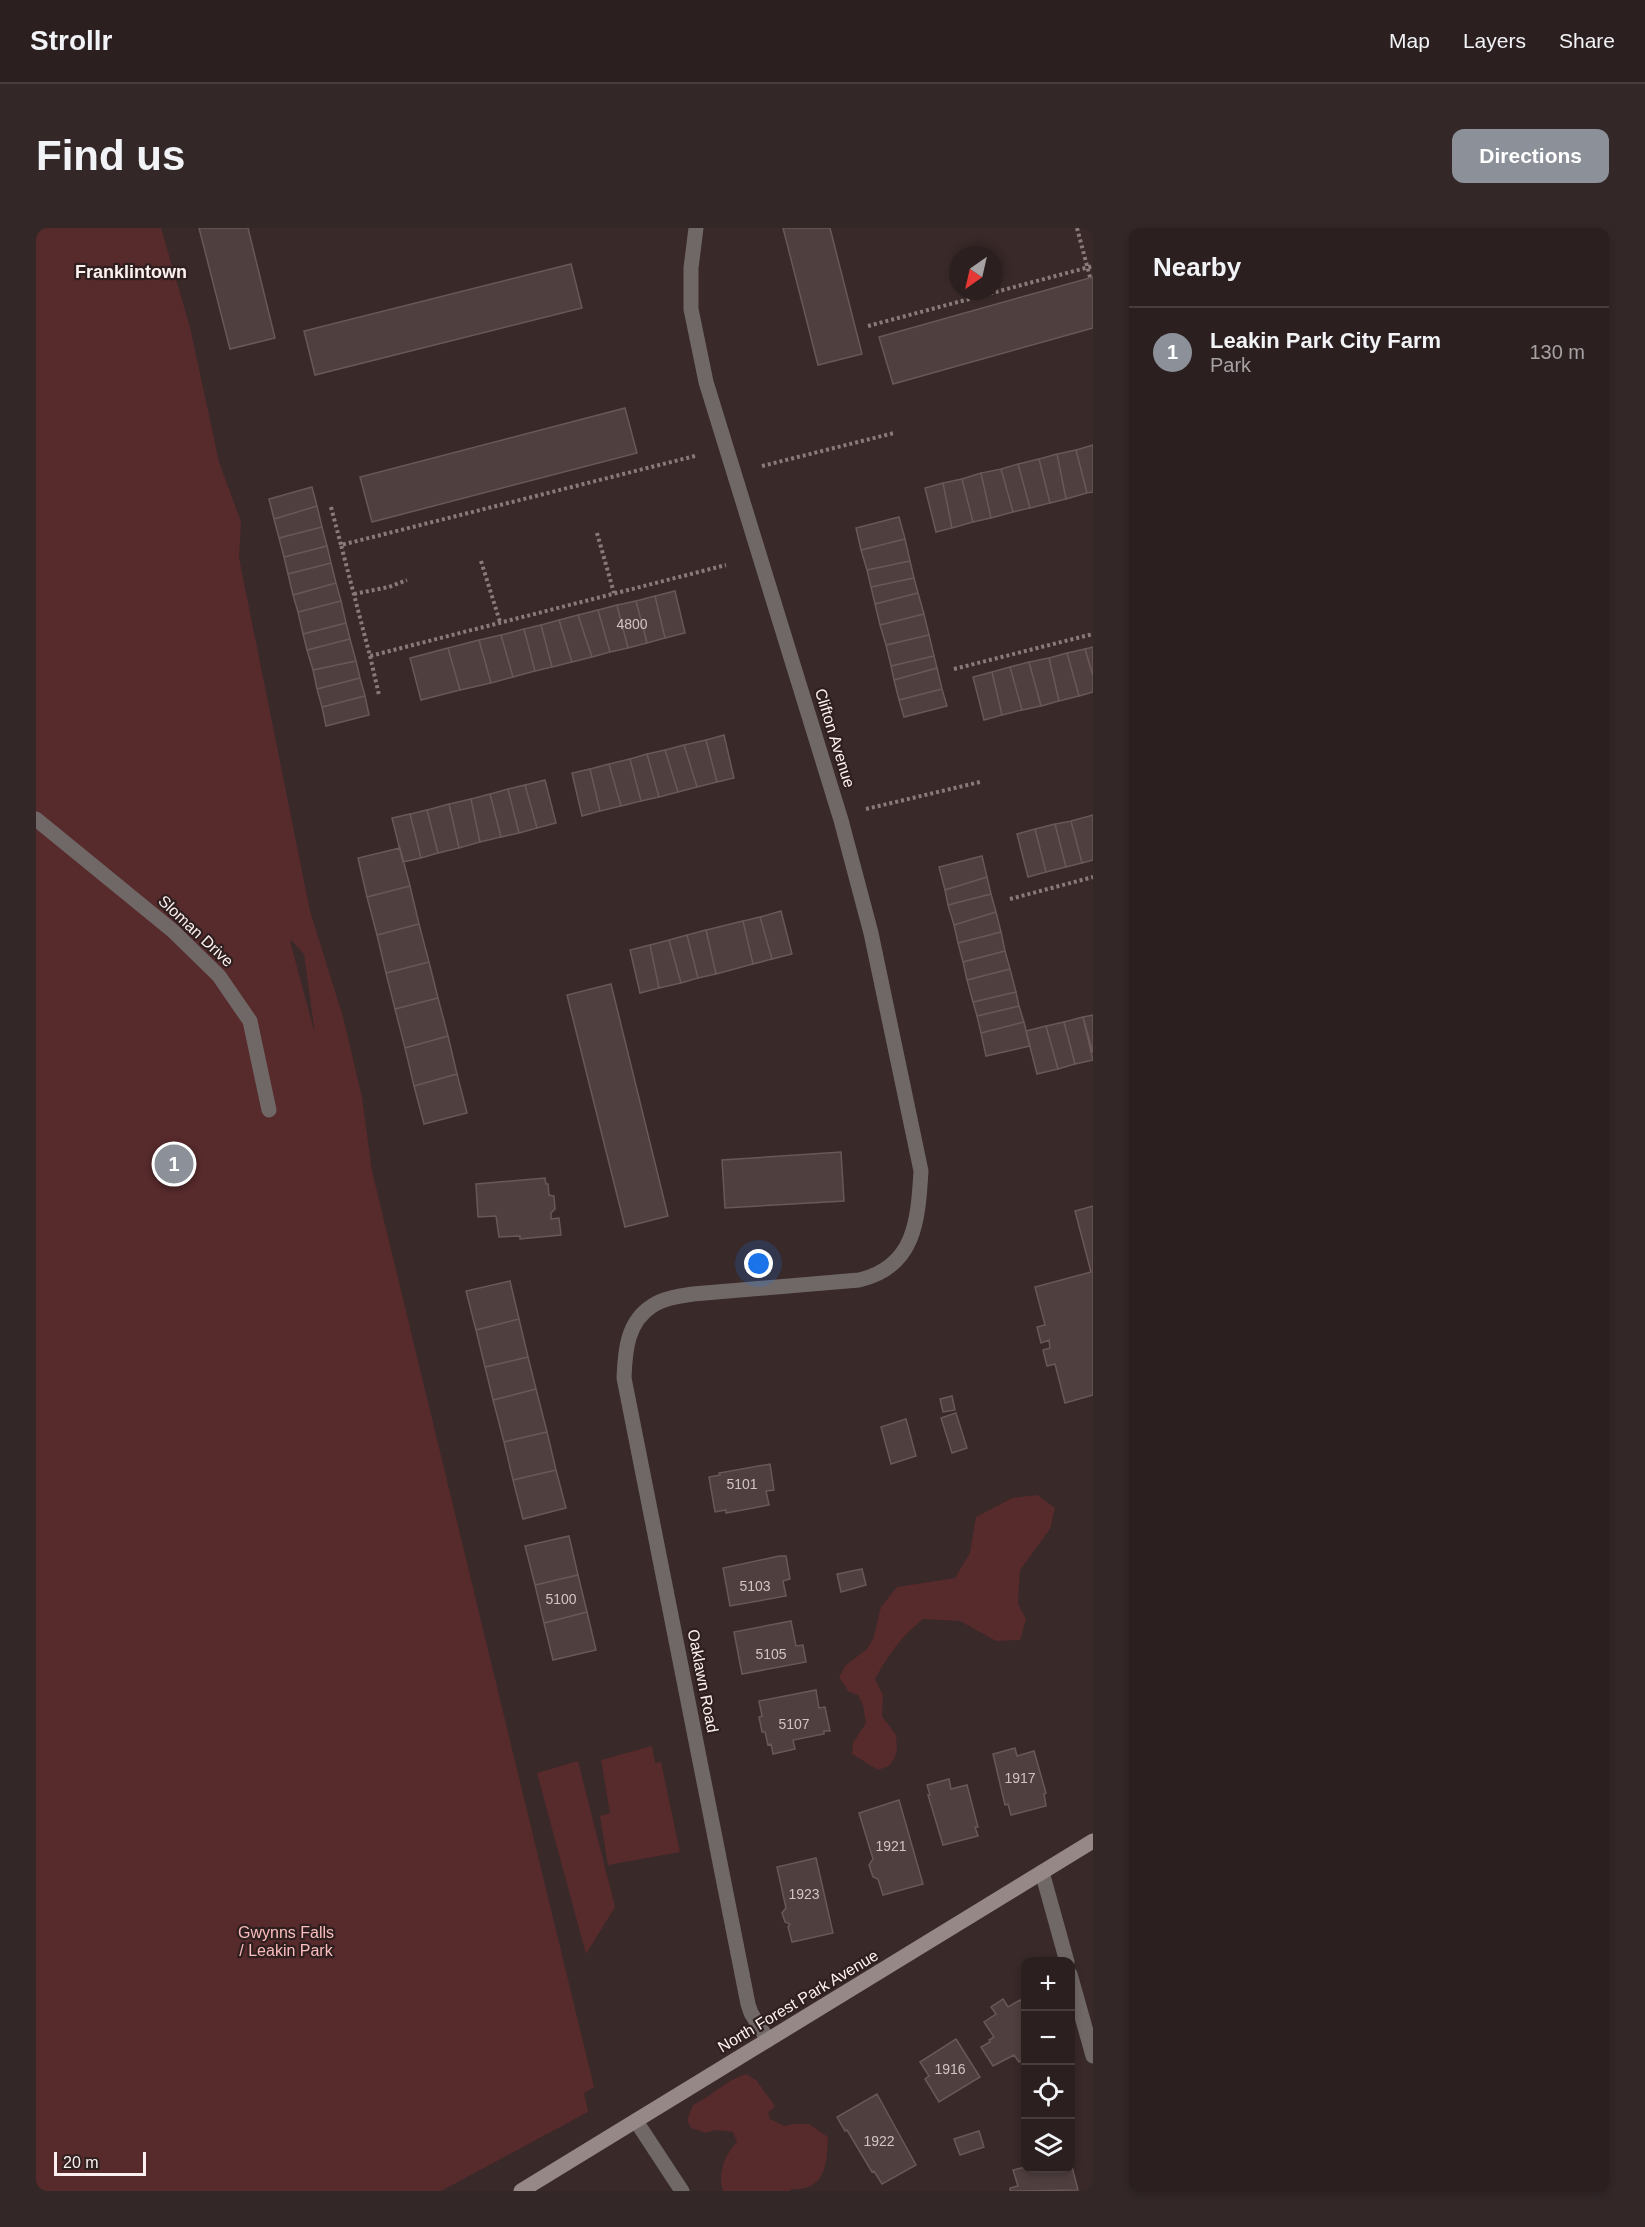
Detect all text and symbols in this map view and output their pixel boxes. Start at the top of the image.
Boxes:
text: Strollr [30,25,112,56]
text: Map [1389,29,1430,52]
text: Layers [1463,29,1526,52]
text: Share [1559,29,1615,52]
button: Directions [1452,129,1609,183]
text: Find us [36,132,185,179]
north arrow [949,246,1003,300]
text: Nearby [1153,252,1241,282]
district label: Franklintown [75,262,187,282]
text: Leakin Park City Farm [1210,328,1441,353]
text: 1 [1167,341,1178,363]
text: 130 m [1529,341,1585,363]
text: Park [1210,354,1251,376]
house number: 4800 [616,616,648,632]
street label: Clifton Avenue [812,686,858,790]
street label: Sloman Drive [155,892,237,970]
pin: 1 [154,1142,194,1186]
your location [744,1249,773,1278]
house number: 5101 [726,1476,758,1492]
house number: 5103 [739,1578,771,1594]
house number: 5100 [545,1591,577,1607]
street label: Oaklawn Road [685,1628,721,1734]
house number: 5105 [755,1646,787,1662]
house number: 5107 [778,1716,810,1732]
house number: 1917 [1004,1770,1036,1786]
house number: 1921 [875,1838,907,1854]
house number: 1923 [788,1886,820,1902]
park label: Gwynns Falls / Leakin Park [238,1924,334,1959]
street label: North Forest Park Avenue [715,1946,881,2056]
map controls [1021,1957,1075,2173]
button: + [1021,1957,1075,2011]
button: − [1021,2011,1075,2065]
house number: 1916 [934,2061,966,2077]
button: locate [1021,2065,1075,2119]
button: layers [1021,2119,1075,2173]
house number: 1922 [863,2133,895,2149]
scale bar [54,2149,146,2176]
text: 20 m [63,2154,99,2171]

